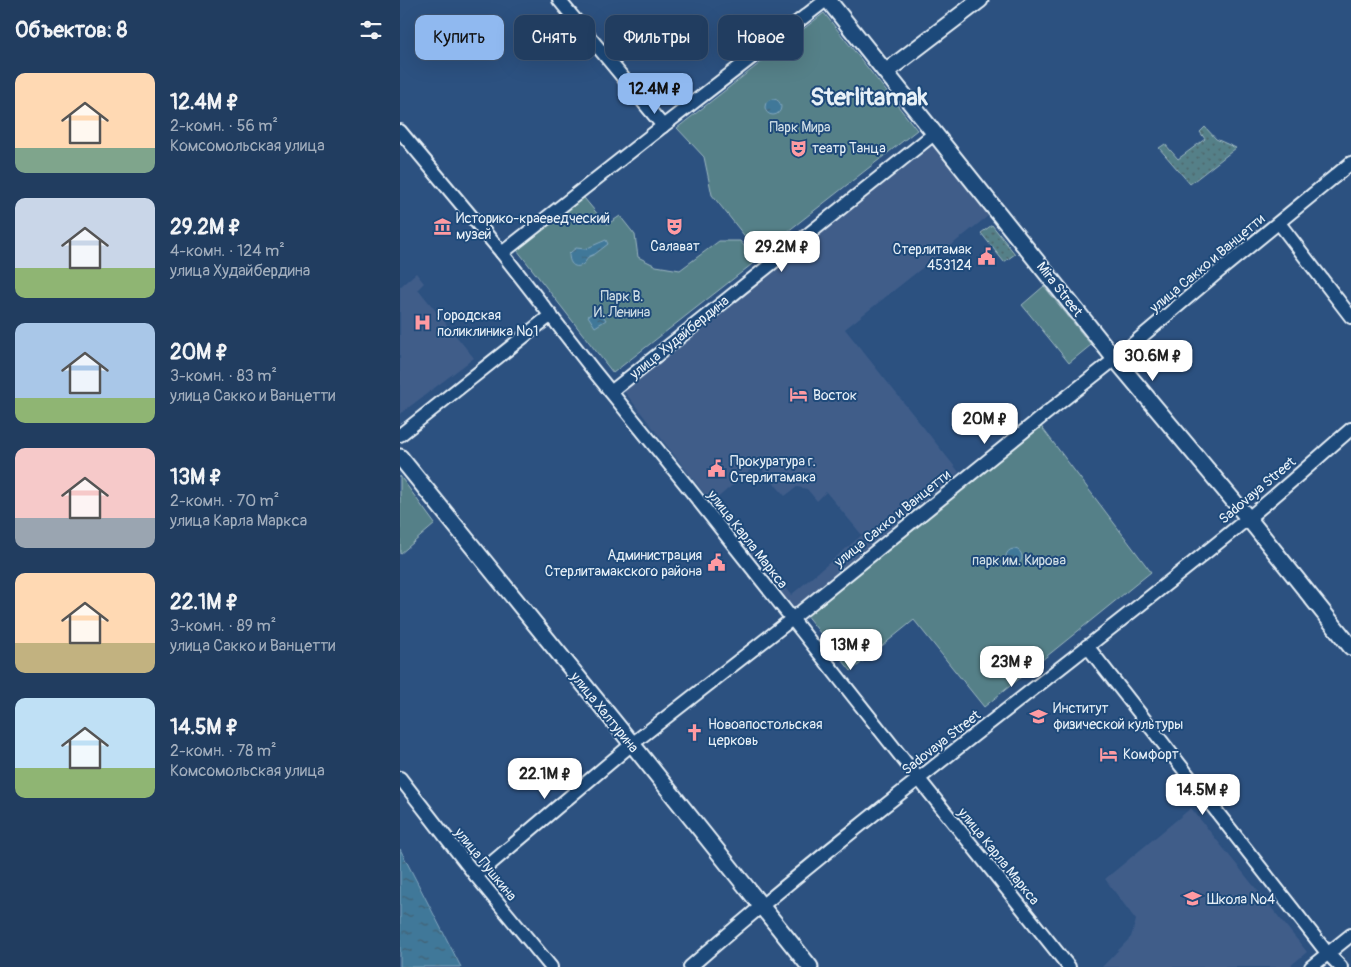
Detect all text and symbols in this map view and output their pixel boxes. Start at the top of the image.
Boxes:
chip: Купить [415,15,504,60]
chip: Снять [514,15,595,60]
chip: Фильтры [605,15,708,60]
chip: Новое [718,15,803,60]
icon: filters [357,16,385,44]
text: Объектов: 8 [15,17,127,44]
pin: 12.4M ₽ [609,72,701,115]
text: 12.4M ₽ [629,79,681,99]
district label: Sterlitamak [810,83,929,112]
text: 12.4M ₽ [170,89,239,116]
icon: home [55,93,115,153]
text: 2-комн. · 56 m² [170,116,278,136]
park label: Парк Мира [769,119,831,136]
text: Комсомольская улица [170,136,325,156]
theatre icon: театр Танца [788,138,808,158]
place label: театр Танца [812,140,886,157]
place label: Историко-краеведческий музей [456,210,610,243]
street label: улица Сакко и Ванцетти [1146,210,1268,317]
text: 29.2M ₽ [170,214,241,241]
museum icon: Историко-краеведческий музей [432,216,452,236]
theatre icon: Салават [665,216,685,236]
icon: home [55,218,115,278]
pin: 29.2M ₽ [736,230,828,273]
text: 29.2M ₽ [755,237,809,257]
place label: Салават [650,238,700,255]
text: 4-комн. · 124 m² [170,241,285,261]
place label: Стерлитамак 453124 [893,241,972,274]
public building icon: Стерлитамак 453124 [976,247,996,267]
street label: Mira Street [1033,258,1087,320]
text: улица Худайбердина [170,261,310,281]
park label: Парк В. И. Ленина [594,288,650,321]
street label: улица Худайбердина [626,292,732,383]
place label: Городская поликлиника №1 [437,307,539,340]
hospital icon: Городская поликлиника №1 [413,313,433,333]
text: 20M ₽ [170,339,228,366]
pin: 30.6M ₽ [1107,340,1199,382]
icon: home [55,343,115,403]
text: 30.6M ₽ [1124,346,1182,366]
text: 3-комн. · 83 m² [170,366,277,386]
hotel icon: Восток [789,385,809,405]
text: улица Сакко и Ванцетти [170,386,335,406]
place label: Восток [813,387,857,404]
pin: 20M ₽ [950,402,1020,445]
text: 20M ₽ [963,409,1007,429]
place label: Прокуратура г. Стерлитамака [730,453,816,486]
street label: Sadovaya Street [1215,453,1299,527]
public building icon: Прокуратура г. Стерлитамака [706,459,726,479]
text: 13M ₽ [170,464,222,491]
street label: улица Сакко и Ванцетти [830,466,954,571]
icon: home [55,468,115,528]
street label: улица Карла Маркса [703,486,791,592]
text: 2-комн. · 70 m² [170,491,279,511]
text: улица Карла Маркса [170,511,307,531]
place label: Администрация Стерлитамакского района [545,547,702,580]
park label: парк им. Кирова [972,552,1066,569]
public building icon: Администрация Стерлитамакского района [706,553,726,573]
text: 22.1M ₽ [170,589,239,616]
icon: home [55,593,115,653]
text: 3-комн. · 89 m² [170,616,276,636]
pin: 13M ₽ [816,628,886,671]
text: 13M ₽ [831,635,871,655]
text: улица Сакко и Ванцетти [170,636,335,656]
pin: 23M ₽ [977,646,1047,688]
text: 23M ₽ [991,652,1033,672]
street label: улица Халтурина [566,668,642,756]
place label: Институт физической культуры [1053,700,1183,733]
street label: Sadovaya Street [899,706,984,778]
school or university icon: Институт физической культуры [1029,706,1049,726]
text: 14.5M ₽ [170,714,239,741]
place label: Новоапостольская церковь [708,716,823,749]
icon: home [55,718,115,778]
church icon: Новоапостольская церковь [684,722,704,742]
text: 2-комн. · 78 m² [170,741,276,761]
hotel icon: Комфорт [1099,744,1119,764]
place label: Комфорт [1123,746,1179,763]
pin: 22.1M ₽ [499,758,591,800]
text: Комсомольская улица [170,761,325,781]
text: 22.1M ₽ [519,764,571,784]
pin: 14.5M ₽ [1157,774,1249,816]
text: 14.5M ₽ [1177,780,1229,800]
street label: улица Карла Маркса [954,804,1043,908]
street label: улица Пушкина [450,824,520,904]
school or university icon: Школа №4 [1183,889,1203,909]
place label: Школа №4 [1207,891,1275,908]

